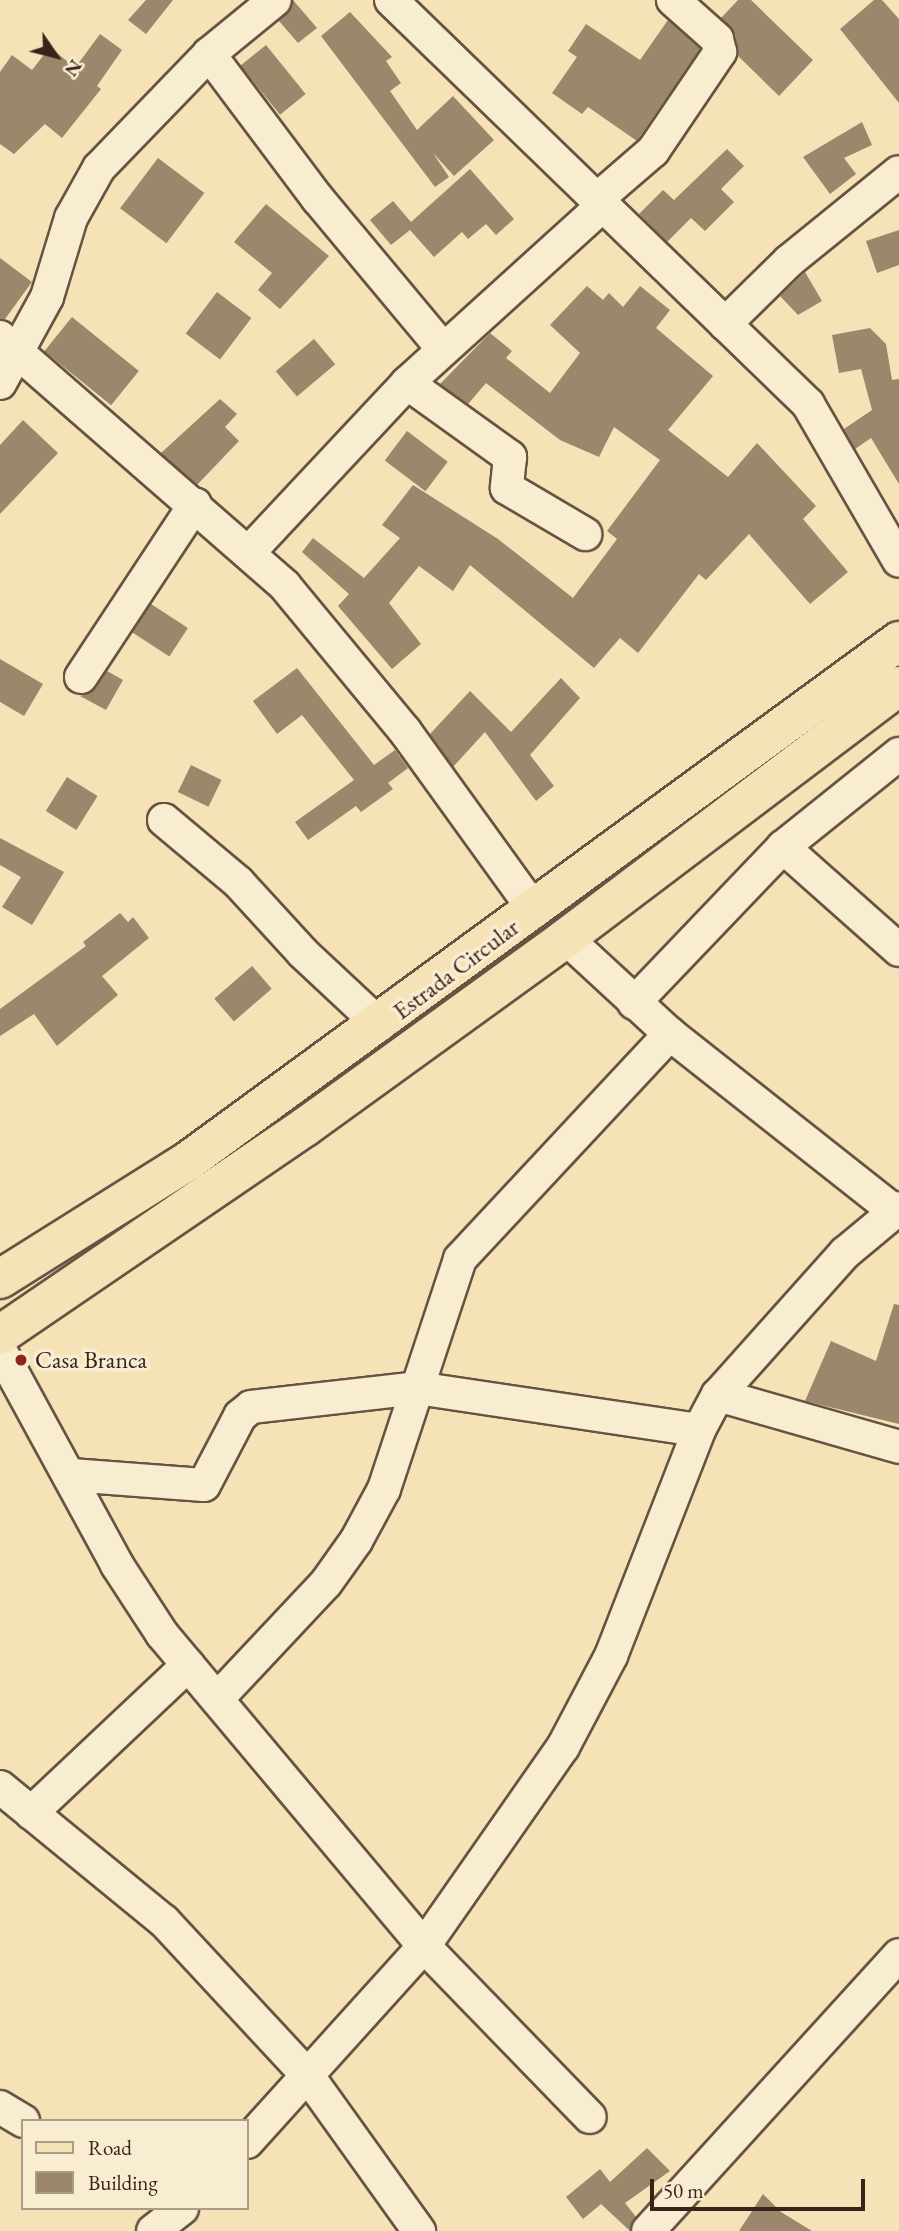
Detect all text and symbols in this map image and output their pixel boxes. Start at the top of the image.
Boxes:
north arrow [21,21,91,91]
text: N [59,55,88,82]
street label: Estrada Circular [388,912,524,1026]
place label: Casa Branca [35,1346,147,1374]
marker: Casa Branca [13,1352,29,1368]
legend [21,2119,248,2210]
text: Road [88,2134,132,2161]
scale bar [654,2164,869,2208]
text: Building [88,2169,158,2196]
text: 50 m [663,2177,704,2204]

